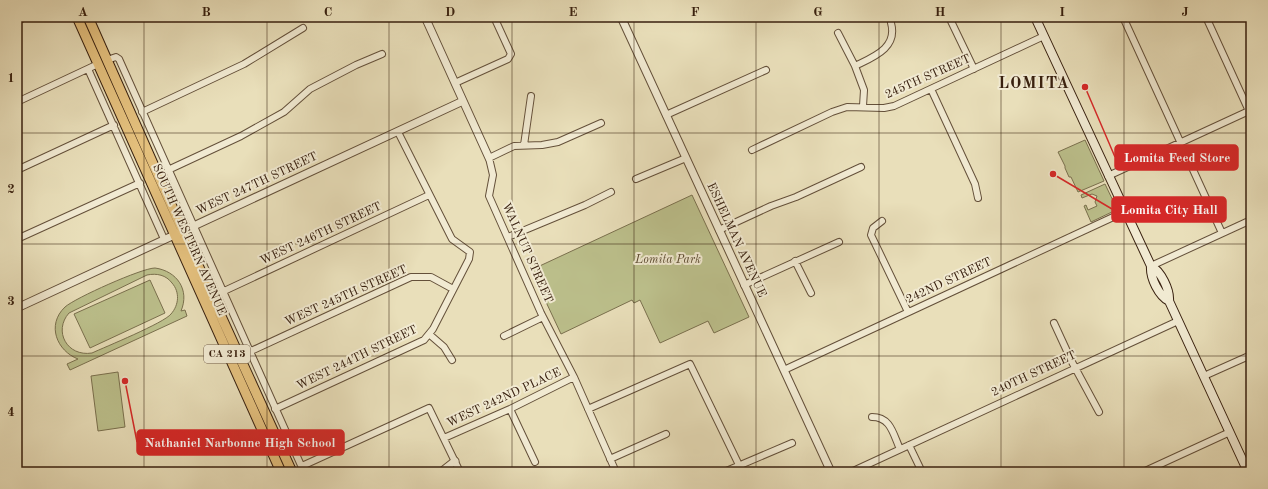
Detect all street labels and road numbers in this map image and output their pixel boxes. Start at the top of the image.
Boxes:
street label: 245TH STREET [883,52,972,101]
street label: WEST 247TH STREET [194,151,320,217]
street label: SOUTH WESTERN AVENUE [150,162,228,318]
street label: ESHELMAN AVENUE [704,181,768,299]
street label: WEST 246TH STREET [258,201,384,267]
street label: WALNUT STREET [499,201,555,305]
street label: 242ND STREET [905,256,993,306]
street label: WEST 245TH STREET [283,263,409,328]
street label: WEST 244TH STREET [295,324,419,392]
road number: CA 213 [204,345,250,363]
street label: 240TH STREET [990,349,1078,399]
street label: WEST 242ND PLACE [445,366,563,430]

